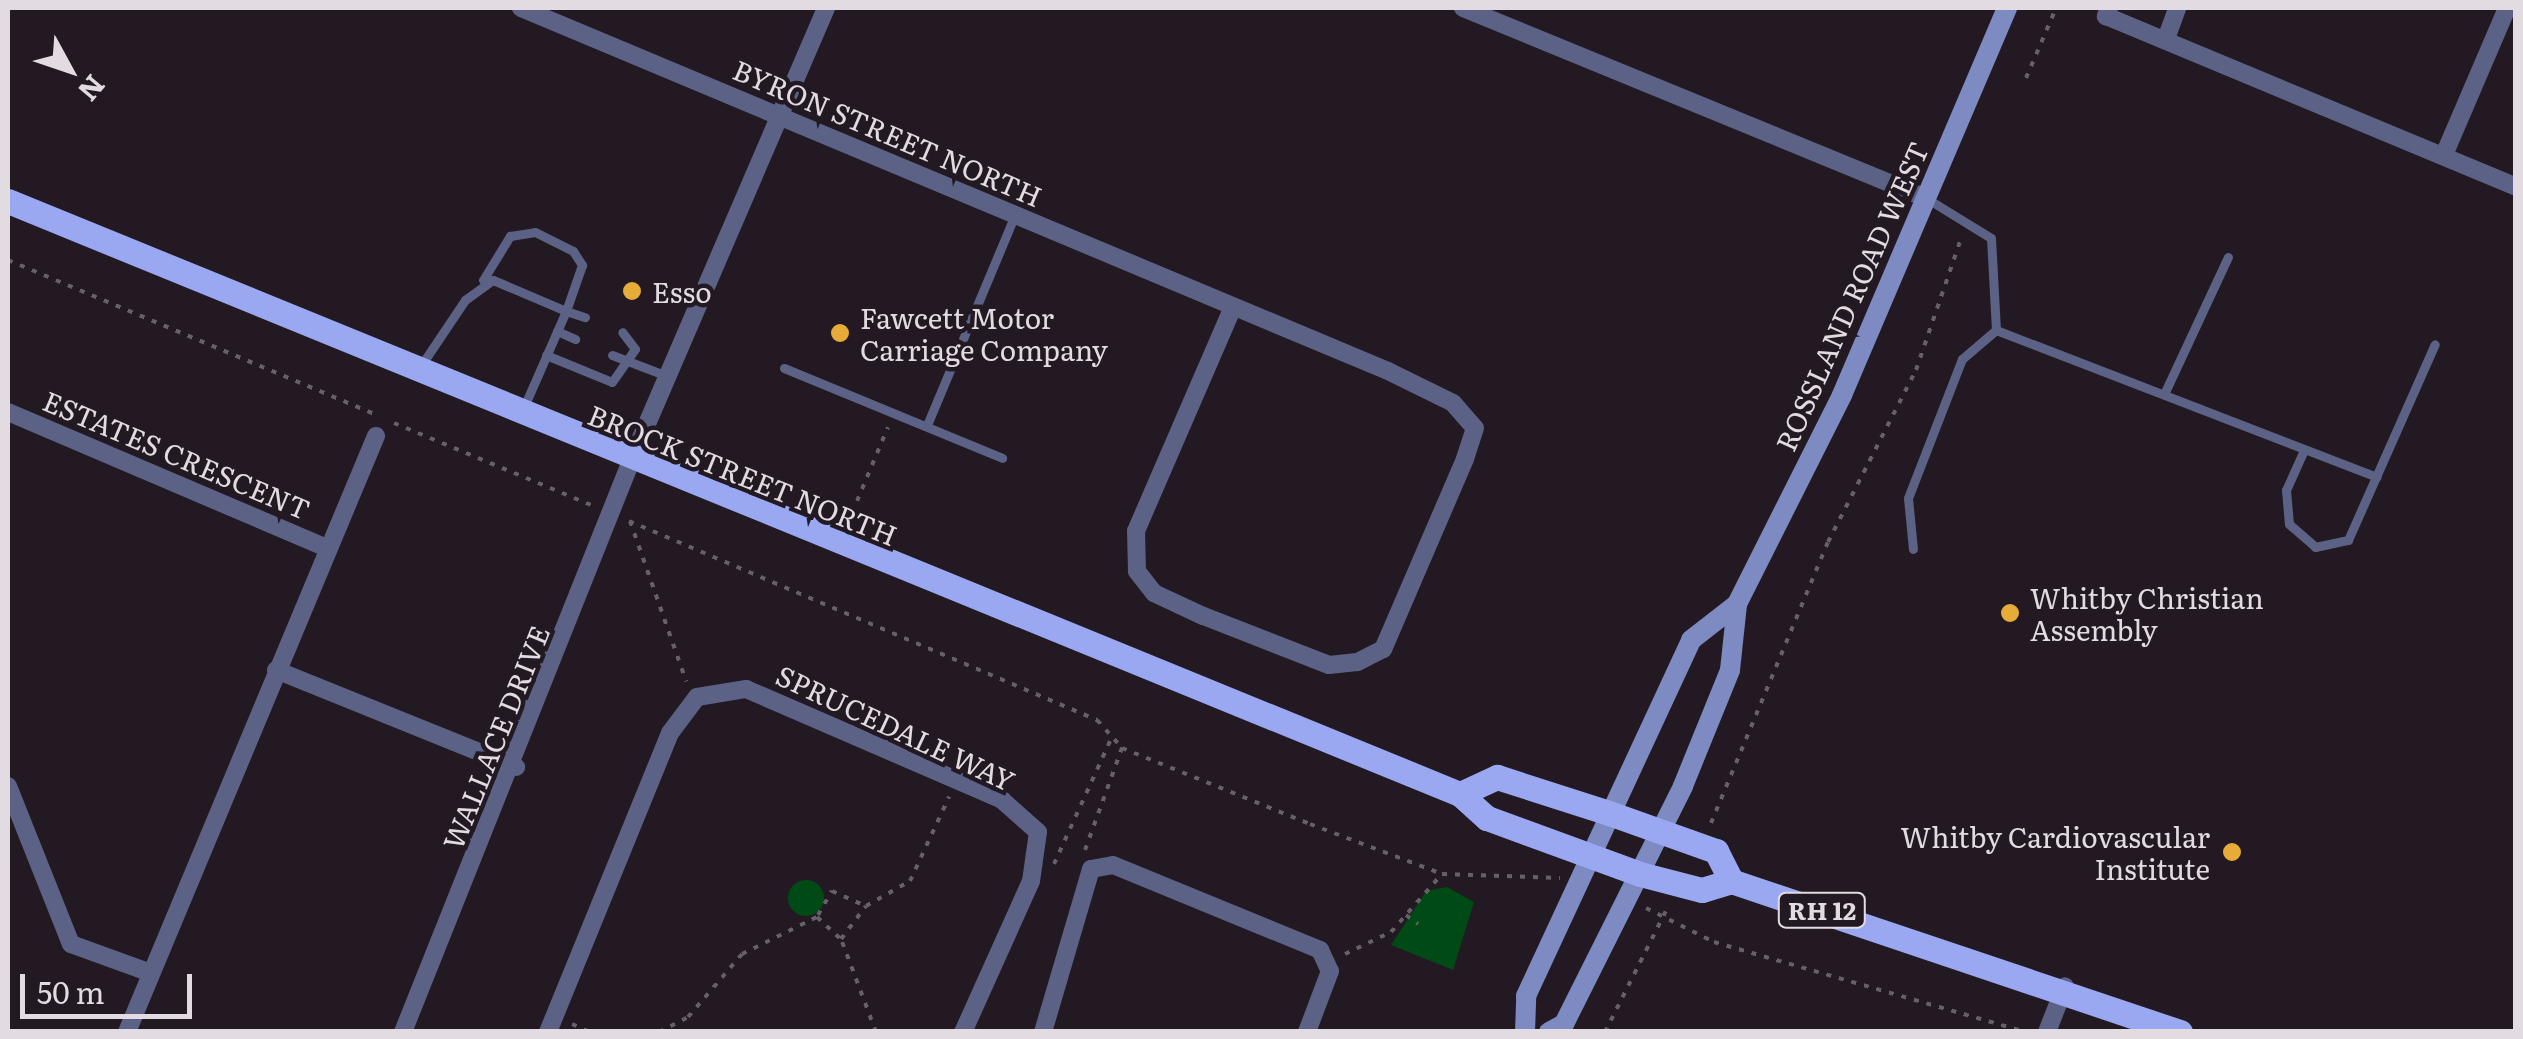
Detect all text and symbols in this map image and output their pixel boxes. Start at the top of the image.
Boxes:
north arrow [20,20,120,120]
street label: BYRON STREET NORTH [729,52,1047,212]
text: N [69,67,117,112]
street label: ROSSLAND ROAD WEST [1768,136,1934,456]
place label: Esso [652,274,712,308]
marker: Esso [621,280,643,302]
place label: Fawcett Motor Carriage Company [860,300,1108,366]
marker: Fawcett Motor Carriage Company [829,322,851,344]
street label: ESTATES CRESCENT [39,383,315,525]
street label: BROCK STREET NORTH [584,397,902,551]
place label: Whitby Christian Assembly [2030,580,2264,646]
marker: Whitby Christian Assembly [1999,602,2021,624]
street label: WALLACE DRIVE [435,620,555,854]
street label: SPRUCEDALE WAY [771,657,1021,797]
place label: Whitby Cardiovascular Institute [1900,819,2210,885]
marker: Whitby Cardiovascular Institute [2219,839,2245,865]
road number: RH 12 [1777,890,1867,930]
scale bar [25,954,198,1016]
text: 50 m [37,969,105,1013]

